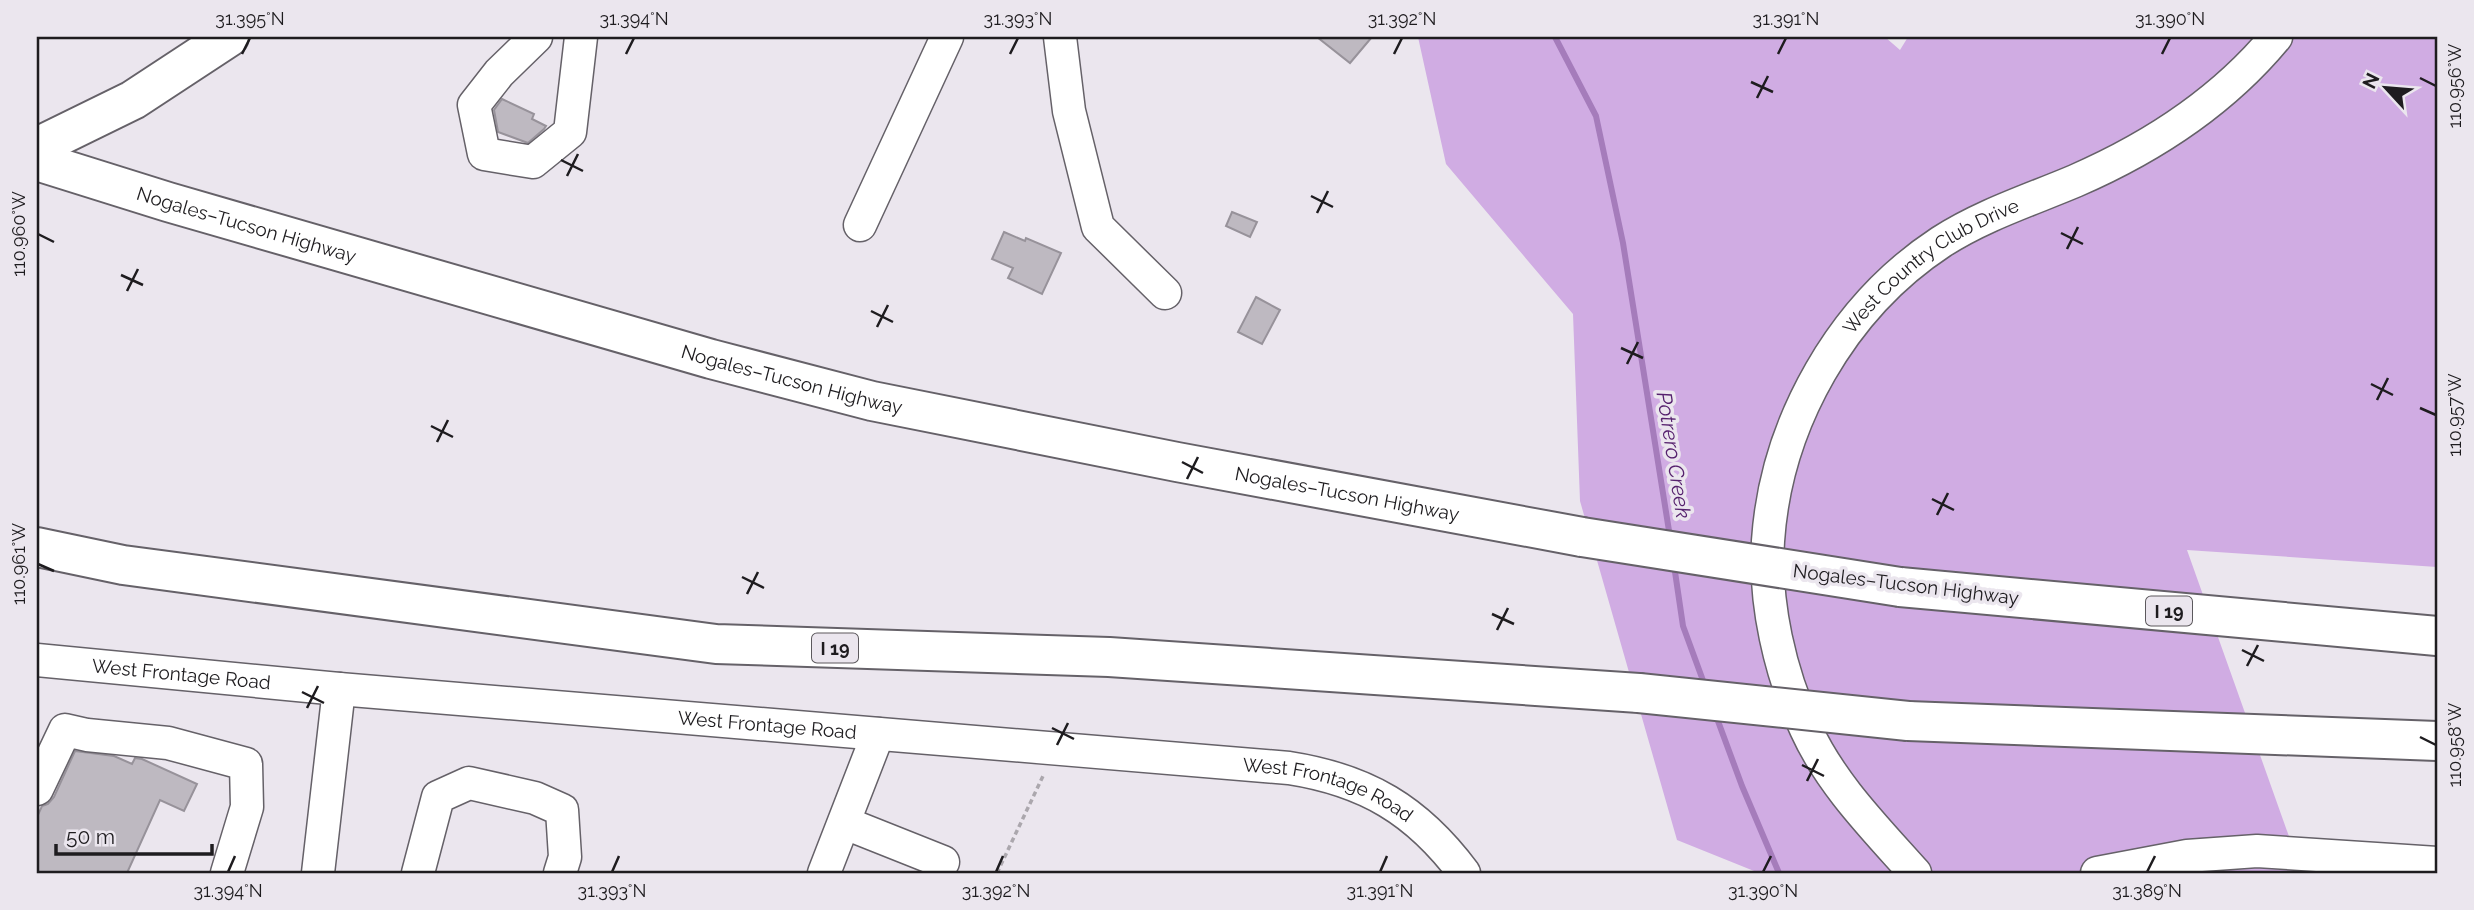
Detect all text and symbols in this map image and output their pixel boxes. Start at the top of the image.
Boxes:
text: 31.395°N [215,8,285,29]
text: 31.394°N [599,8,669,29]
text: 31.393°N [984,8,1052,29]
text: 31.392°N [1368,8,1436,29]
text: 31.391°N [1753,8,1819,29]
text: 31.390°N [2135,8,2205,29]
text: 110.956°W [2444,44,2465,128]
north arrow [2352,52,2422,122]
text: N [2358,69,2384,92]
street label: Nogales–Tucson Highway [134,182,359,267]
text: 110.960°W [8,191,29,277]
street label: West Country Club Drive [1838,194,2022,338]
street label: Nogales–Tucson Highway [679,340,904,418]
text: 110.957°W [2444,373,2465,457]
water label: Potrero Creek [1652,390,1696,520]
street label: Nogales–Tucson Highway [1233,462,1461,525]
text: 110.961°W [8,523,29,605]
street label: Nogales–Tucson Highway [1792,559,2020,609]
road number: I 19 [2146,596,2192,626]
road number: I 19 [812,634,858,662]
street label: West Frontage Road [91,654,272,693]
text: 110.958°W [2444,703,2465,787]
street label: West Frontage Road [677,706,857,743]
street label: West Frontage Road [1242,753,1418,826]
scale bar [56,812,212,856]
text: 50 m [66,824,115,849]
text: 31.394°N [193,880,263,901]
text: 31.393°N [578,880,646,901]
text: 31.392°N [962,880,1030,901]
text: 31.391°N [1347,880,1413,901]
text: 31.390°N [1728,880,1798,901]
text: 31.389°N [2112,880,2182,901]

